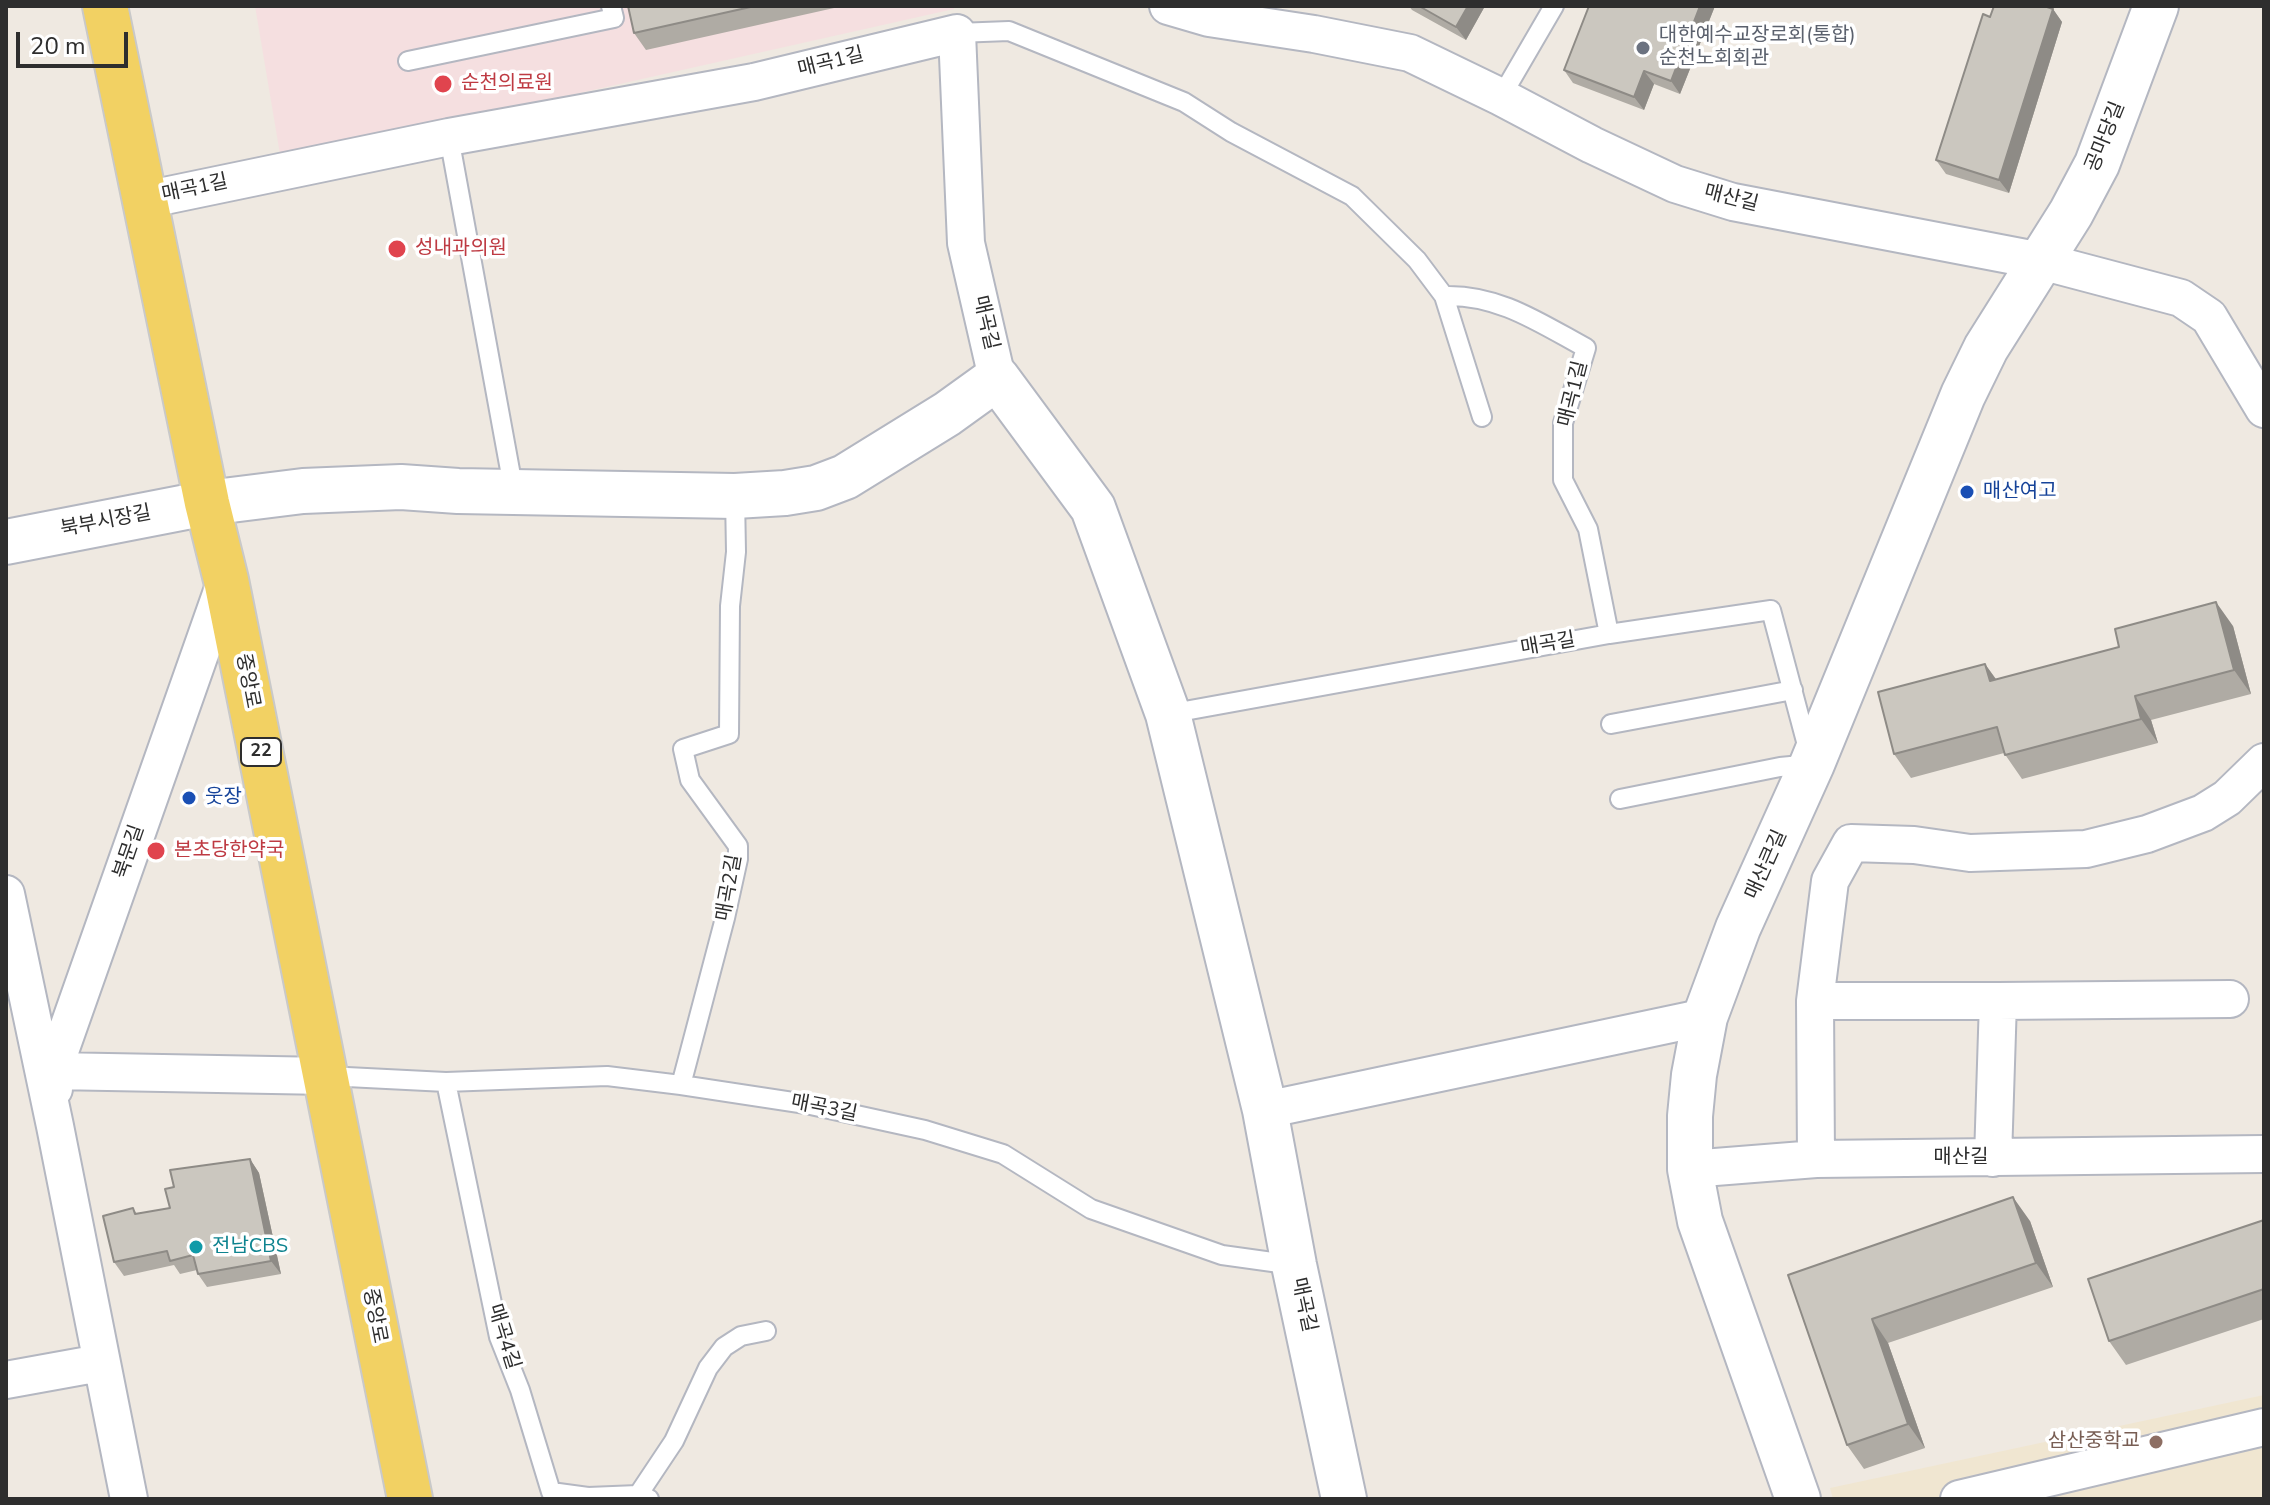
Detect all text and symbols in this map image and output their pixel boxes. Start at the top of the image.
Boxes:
scale bar [20,16,132,66]
place label: 대한예수교장로회(통합) 순천노회회관 [1659,24,1856,71]
text: 20 m [30,30,86,62]
marker: 대한예수교장로회(통합) 순천노회회관 [1634,39,1652,57]
street label: 매곡1길 [795,43,867,83]
place label: 순천의료원 [461,72,553,96]
marker: 순천의료원 [432,73,454,95]
street label: 공마당길 [2081,98,2131,176]
street label: 매곡1길 [160,170,230,208]
street label: 매산길 [1701,181,1761,217]
place label: 성내과의원 [415,237,507,261]
marker: 성내과의원 [386,238,408,260]
street label: 매곡길 [967,293,1003,353]
street label: 매곡1길 [1554,358,1594,430]
place label: 매산여고 [1983,480,2057,504]
marker: 매산여고 [1958,483,1976,501]
street label: 북부시장길 [59,501,153,543]
street label: 매곡길 [1519,628,1577,662]
street label: 중앙로 [230,652,264,710]
road number: 22 [241,738,281,766]
place label: 웃장 [205,786,242,810]
marker: 웃장 [180,789,198,807]
street label: 북문길 [110,822,150,882]
street label: 매산큰길 [1741,827,1793,903]
place label: 본초당한약국 [174,839,284,863]
marker: 본초당한약국 [145,840,167,862]
street label: 매곡2길 [712,853,748,923]
street label: 매곡3길 [789,1091,859,1127]
street label: 매산길 [1933,1146,1989,1170]
place label: 전남CBS [212,1235,288,1259]
marker: 전남CBS [187,1238,205,1256]
street label: 매곡길 [1286,1276,1320,1334]
street label: 중앙로 [357,1287,391,1345]
street label: 매곡4길 [482,1301,524,1373]
place label: 삼산중학교 [2048,1430,2140,1454]
marker: 삼산중학교 [2147,1433,2165,1451]

